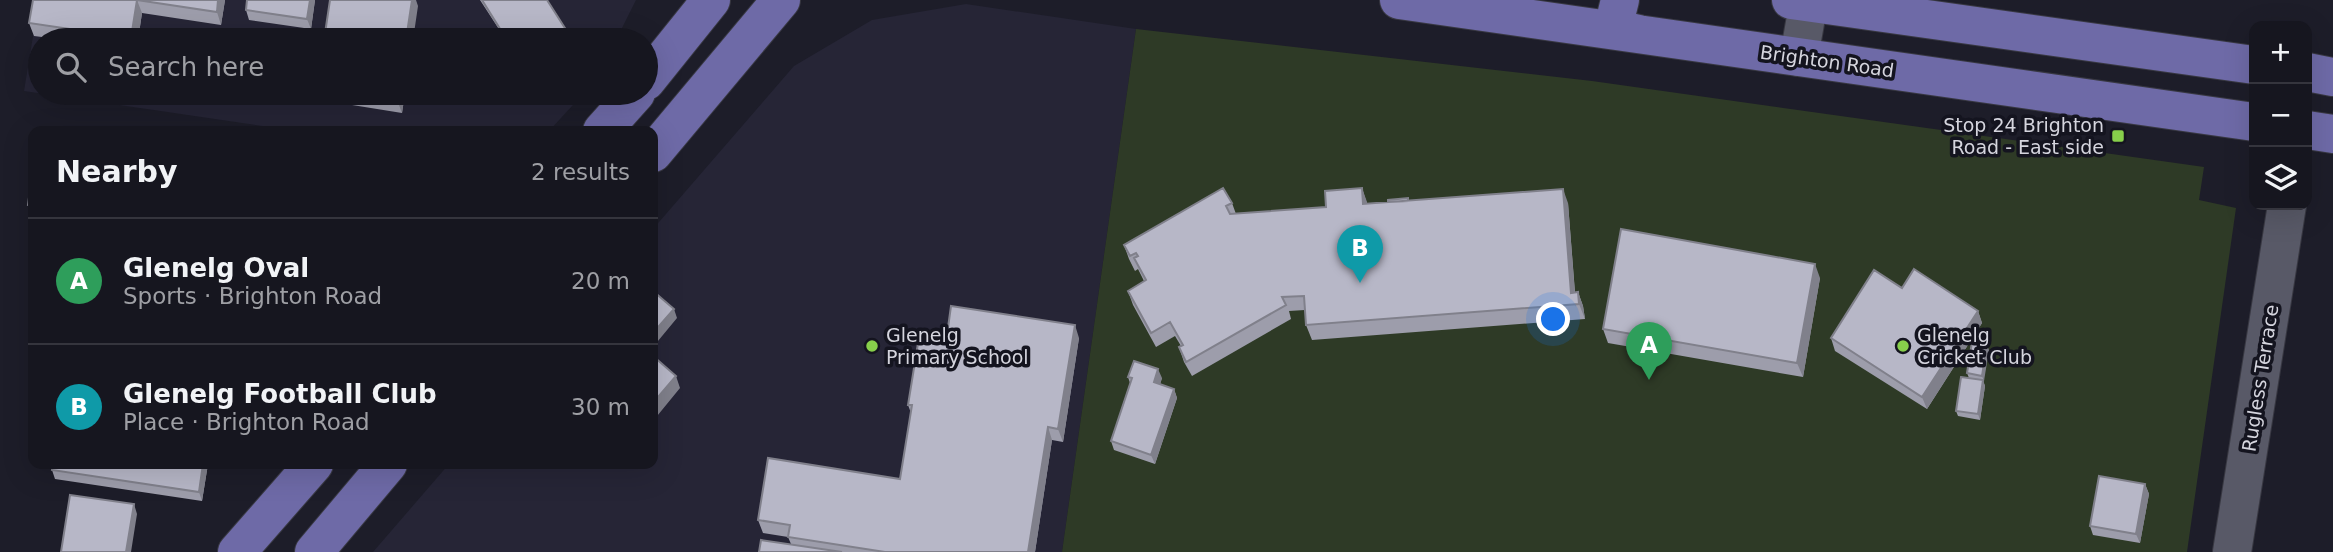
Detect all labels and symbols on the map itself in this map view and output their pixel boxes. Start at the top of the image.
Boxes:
street label: Brighton Road [1759,41,1895,81]
place label: Stop 24 Brighton Road - East side [1943,114,2104,158]
marker: Stop 24 Brighton Road - East side [2110,128,2126,144]
pin: B [1337,225,1383,283]
your location [1536,302,1570,336]
street label: Rugless Terrace [2238,303,2282,453]
pin: A [1626,322,1672,380]
place label: Glenelg Primary School [886,324,1029,368]
place label: Glenelg Cricket Club [1917,324,2032,368]
marker: Glenelg Primary School [864,338,880,354]
marker: Glenelg Cricket Club [1895,338,1911,354]

